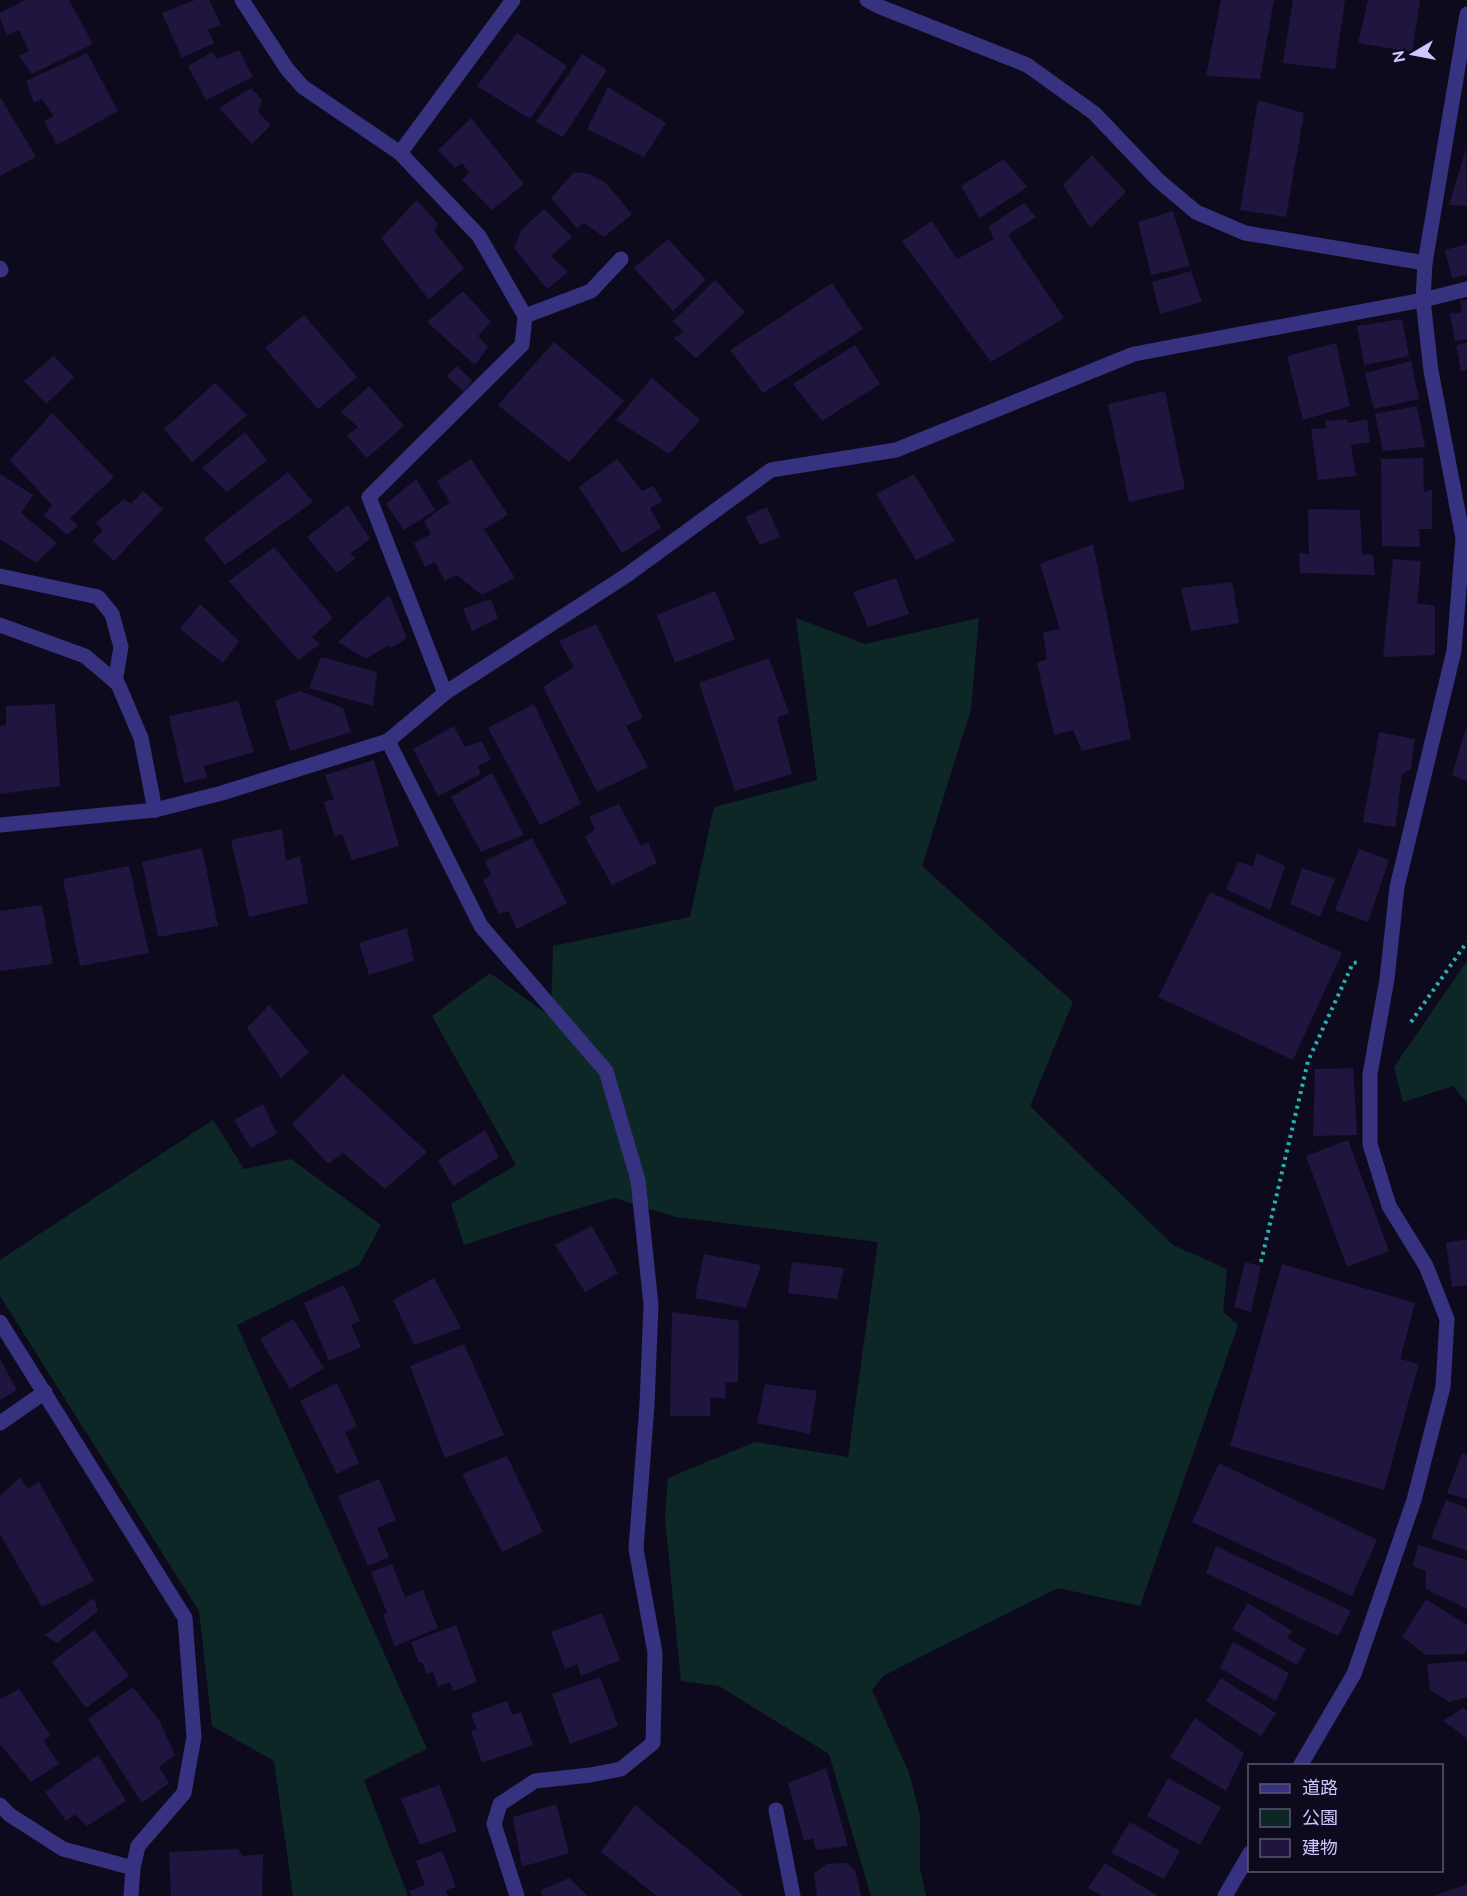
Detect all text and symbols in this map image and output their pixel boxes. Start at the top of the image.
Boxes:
north arrow [1383,24,1443,84]
text: N [1388,49,1408,64]
legend [1248,1764,1443,1872]
text: 道路 [1302,1777,1338,1797]
text: 公園 [1302,1807,1338,1827]
text: 建物 [1302,1837,1338,1857]

